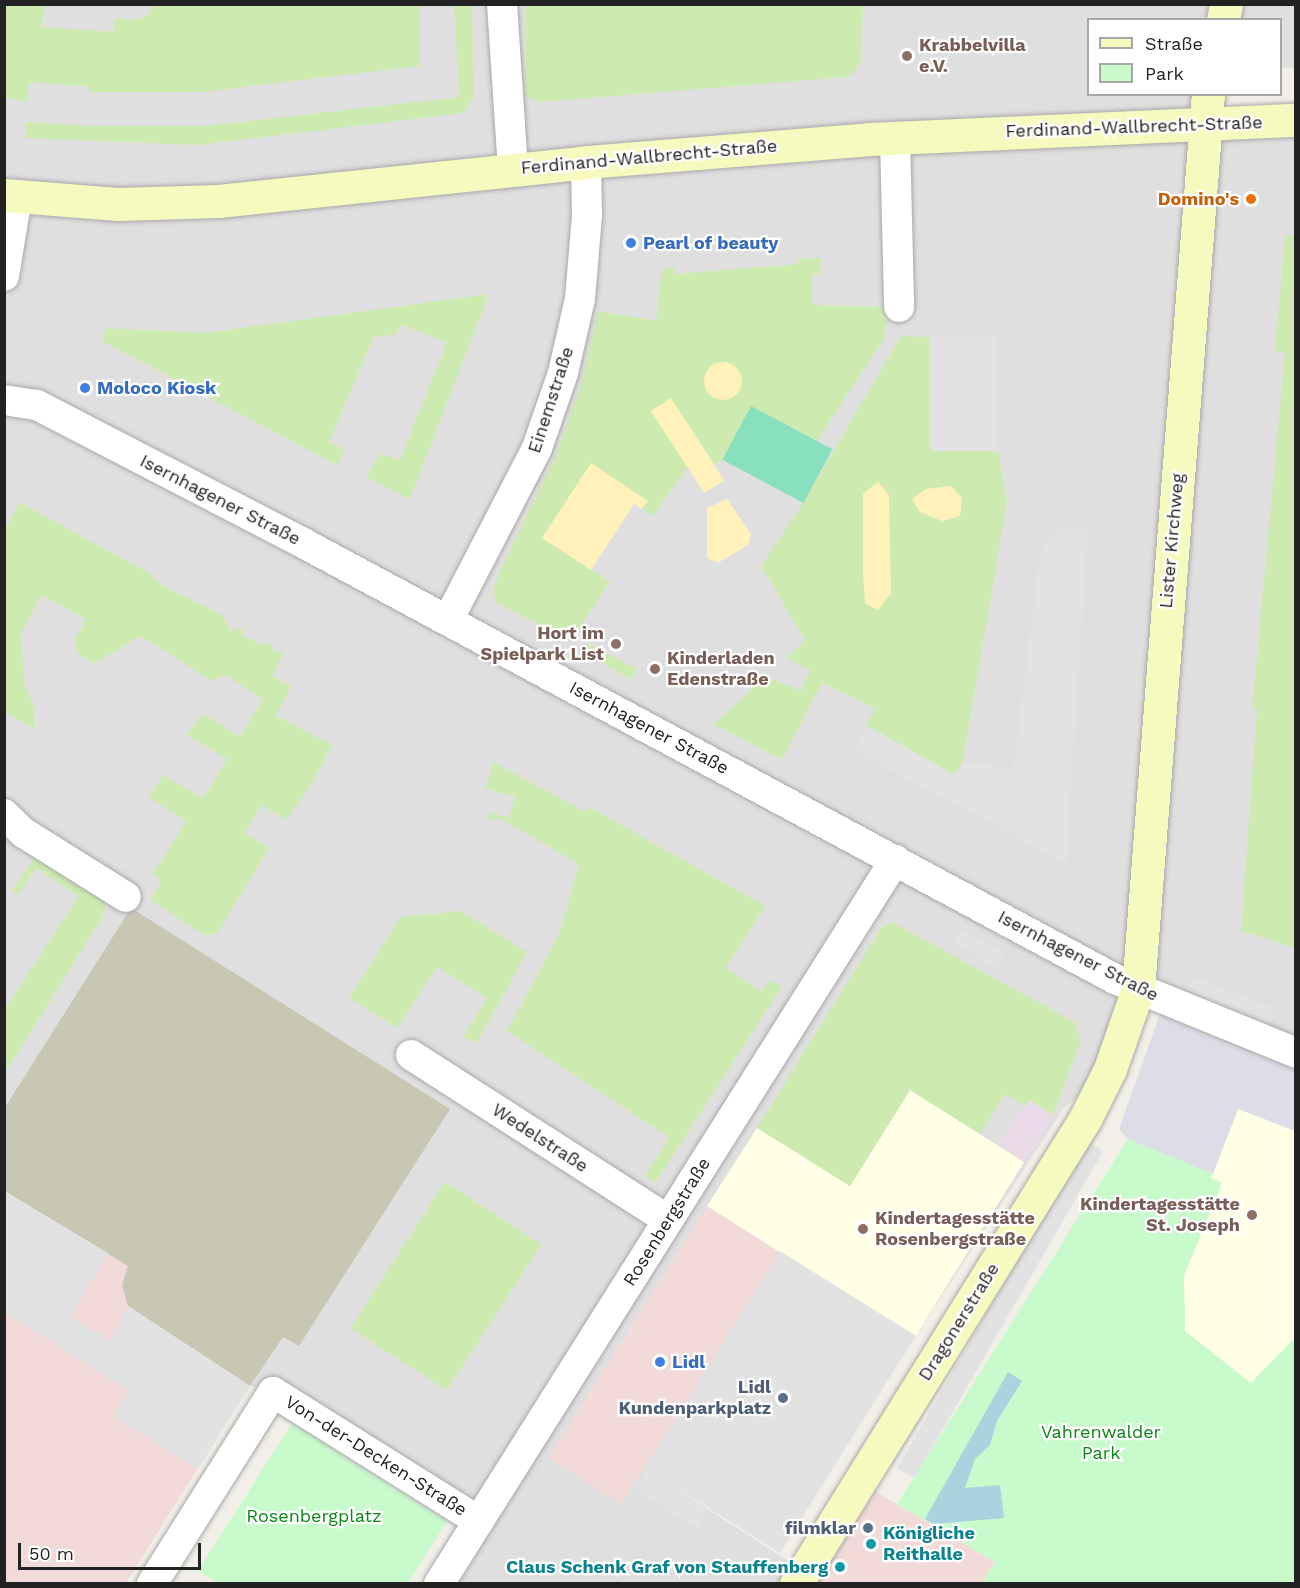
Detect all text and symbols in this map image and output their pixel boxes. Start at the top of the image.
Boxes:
legend [1087,18,1282,96]
text: Straße [1145,33,1203,54]
place label: Krabbelvilla e.V. [919,35,1026,78]
marker: Krabbelvilla e.V. [900,49,914,63]
text: Park [1145,63,1184,84]
street label: Ferdinand-Wallbrecht-Straße [1005,112,1263,142]
street label: Ferdinand-Wallbrecht-Straße [520,135,778,179]
place label: Domino's [1158,188,1239,210]
marker: Domino's [1244,192,1258,206]
place label: Pearl of beauty [643,232,779,254]
marker: Pearl of beauty [624,236,638,250]
street label: Einemstraße [524,344,578,456]
place label: Moloco Kiosk [97,377,216,399]
marker: Moloco Kiosk [78,381,92,395]
street label: Isernhagener Straße [136,450,304,550]
street label: Lister Kirchweg [1155,472,1189,610]
place label: Hort im Spielpark List [480,623,604,666]
marker: Hort im Spielpark List [609,637,623,651]
place label: Kinderladen Edenstraße [667,648,775,690]
marker: Kinderladen Edenstraße [648,662,662,676]
street label: Isernhagener Straße [565,677,733,779]
street label: Isernhagener Straße [994,906,1162,1006]
street label: Wedelstraße [488,1099,592,1177]
street label: Rosenbergstraße [619,1154,715,1290]
place label: Kindertagesstätte St. Joseph [1080,1194,1240,1236]
place label: Kindertagesstätte Rosenbergstraße [875,1208,1035,1250]
marker: Kindertagesstätte St. Joseph [1245,1208,1259,1222]
marker: Kindertagesstätte Rosenbergstraße [856,1222,870,1236]
street label: Dragonerstraße [914,1259,1004,1385]
place label: Lidl [672,1351,705,1373]
marker: Lidl [653,1355,667,1369]
place label: Lidl Kundenparkplatz [618,1377,771,1420]
street label: Von-der-Decken-Straße [281,1391,471,1521]
marker: Lidl Kundenparkplatz [776,1391,790,1405]
park label: Vahrenwalder Park [1041,1422,1161,1464]
park label: Rosenbergplatz [246,1505,382,1527]
place label: filmklar [785,1517,856,1539]
marker: filmklar [861,1521,875,1535]
place label: Königliche Reithalle [883,1523,975,1565]
scale bar [21,1531,204,1569]
marker: Königliche Reithalle [864,1537,878,1551]
text: 50 m [29,1543,74,1564]
place label: Claus Schenk Graf von Stauffenberg [505,1556,828,1578]
marker: Claus Schenk Graf von Stauffenberg [833,1560,847,1574]

